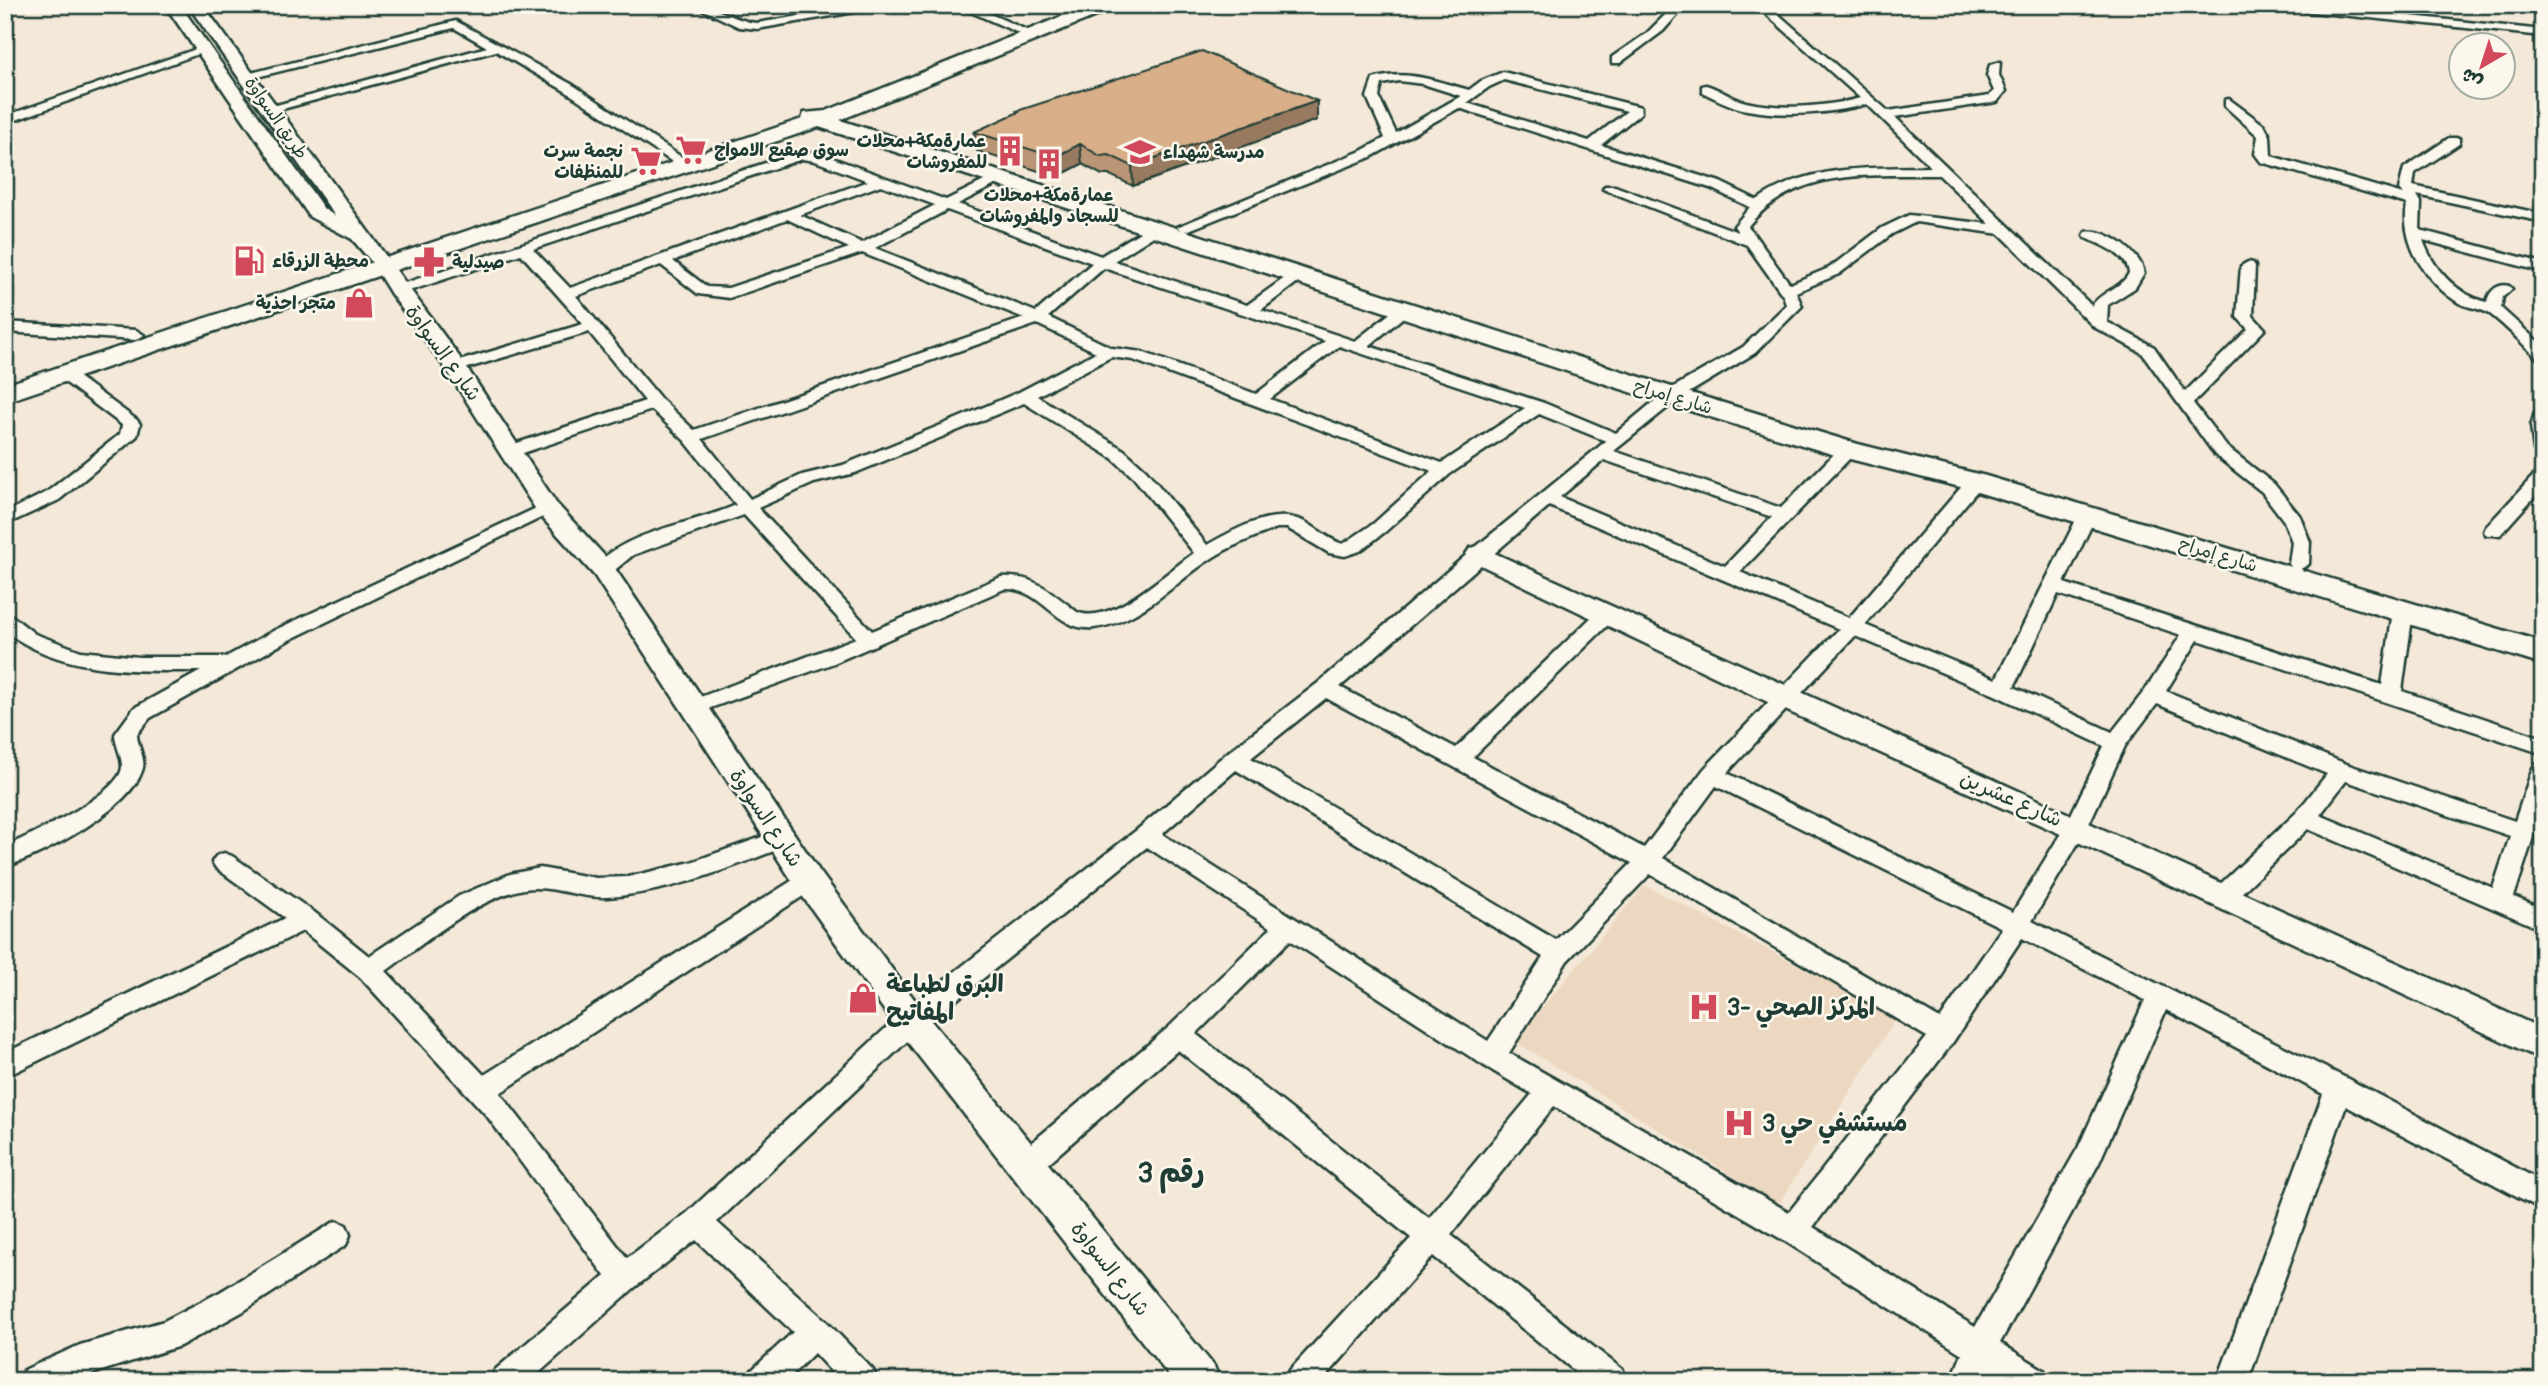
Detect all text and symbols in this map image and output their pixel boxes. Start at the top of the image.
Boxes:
north arrow [2446,32,2516,102]
text: ش [2456,62,2488,94]
street label: طريق السواوة [239,72,313,164]
place label: عمارةمكة+محلات للمفروشات [857,130,987,174]
supermarket icon: سوق صقيع الامواج [674,133,708,167]
building icon: عمارةمكة+محلات للمفروشات [993,134,1027,168]
school or university icon: مدرسة شهداء [1123,135,1157,169]
place label: سوق صقيع الامواج [714,139,849,163]
place label: نجمة سرت للمنظفات [544,140,623,184]
place label: مدرسة شهداء [1163,141,1265,164]
supermarket icon: نجمة سرت للمنظفات [629,144,663,178]
building icon: عمارةمكة+محلات للسجاد والمفروشات [1032,147,1066,181]
place label: عمارةمكة+محلات للسجاد والمفروشات [979,184,1119,228]
fuel station icon: محطة الزرقاء [232,244,266,278]
pharmacy icon: صيدلية [412,245,446,279]
place label: محطة الزرقاء [272,250,369,273]
place label: صيدلية [452,251,505,274]
shop icon: متجر احذية [342,286,376,320]
place label: متجر احذية [255,292,336,315]
street label: شارع السواوة [398,299,487,407]
street label: شارع إمراح [1631,374,1715,420]
street label: شارع إمراح [2176,532,2260,578]
street label: شارع السواوة [722,764,809,873]
street label: شارع عشرين [1955,765,2066,834]
place label: البرق لطباعة المفاتيح [886,970,1004,1027]
shop icon: البرق لطباعة المفاتيح [846,981,880,1015]
hospital icon: المركز الصحي -3 [1687,990,1721,1024]
place label: المركز الصحي -3 [1727,993,1875,1028]
hospital icon: مستشفي حي 3 [1722,1106,1756,1140]
place label: مستشفي حي 3 [1762,1109,1907,1144]
district label: رقم 3 [1137,1156,1205,1194]
street label: شارع السواوة [1064,1216,1155,1322]

